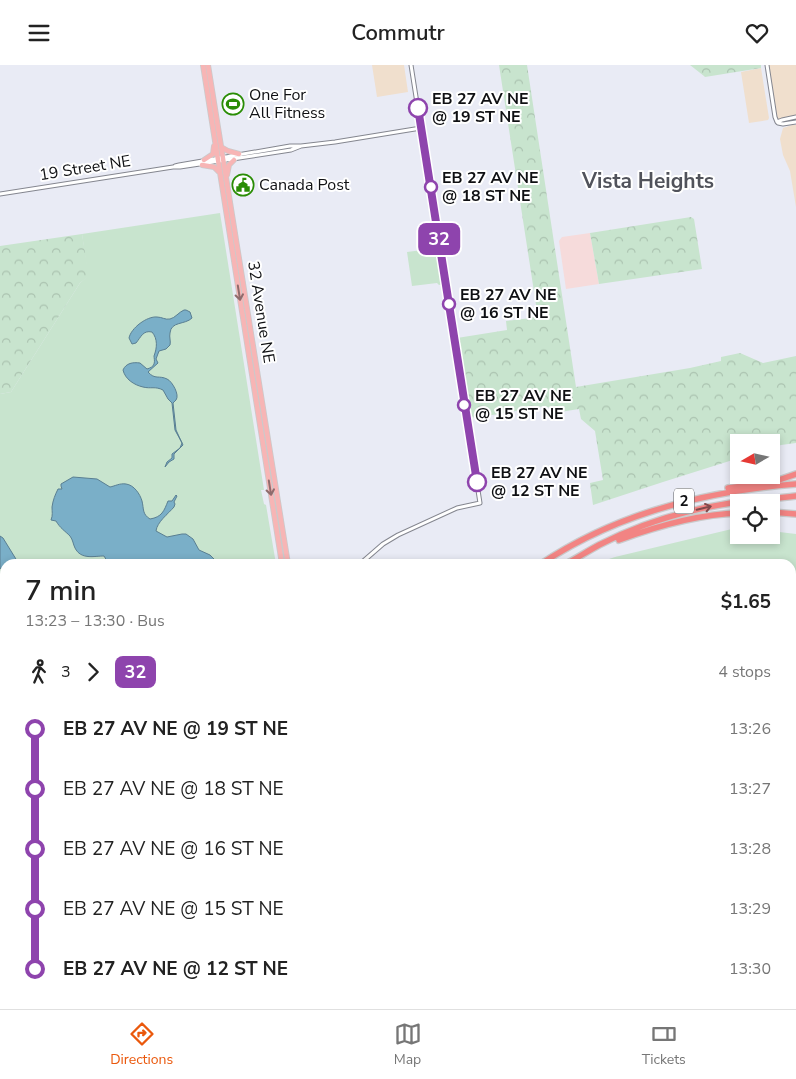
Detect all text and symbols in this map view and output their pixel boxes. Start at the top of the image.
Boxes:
text: Commutr [351,18,445,48]
icon: menu [25,19,53,47]
icon: heart [743,19,771,47]
place label: One For All Fitness [249,84,325,124]
place label: EB 27 AV NE @ 19 ST NE [432,88,529,128]
sports icon: One For All Fitness [221,92,245,116]
marker: EB 27 AV NE @ 19 ST NE [408,98,428,118]
street label: 19 Street NE [38,150,132,186]
place label: EB 27 AV NE @ 18 ST NE [442,167,539,207]
district label: Vista Heights [581,167,714,195]
public building icon: Canada Post [231,173,255,197]
place label: Canada Post [259,174,350,196]
marker: EB 27 AV NE @ 18 ST NE [424,180,438,194]
line badge: 32 [416,223,462,255]
text: 32 [428,227,450,251]
street label: 32 Avenue NE [242,259,280,365]
one-way arrow [234,284,244,300]
place label: EB 27 AV NE @ 16 ST NE [460,284,557,324]
marker: EB 27 AV NE @ 16 ST NE [442,297,456,311]
place label: EB 27 AV NE @ 15 ST NE [475,385,572,425]
marker: EB 27 AV NE @ 15 ST NE [457,398,471,412]
north arrow [730,434,780,484]
map controls [730,434,780,544]
place label: EB 27 AV NE @ 12 ST NE [491,462,588,502]
marker: EB 27 AV NE @ 12 ST NE [467,472,487,492]
one-way arrow [265,479,275,495]
road number: 2 [674,489,694,513]
button: locate [730,494,780,544]
one-way arrow [696,503,712,512]
text: 7 min [25,572,96,610]
text: $1.65 [721,589,771,615]
text: 13:23 – 13:30 · Bus [25,610,165,632]
icon: walk [25,658,53,686]
icon: forward [79,658,107,686]
text: 32 [125,660,146,684]
text: 3 [61,661,71,683]
text: 4 stops [718,661,771,683]
text: EB 27 AV NE @ 19 ST NE [63,716,288,742]
text: 13:26 [729,718,771,740]
text: EB 27 AV NE @ 18 ST NE [63,776,284,802]
text: 13:27 [729,778,771,800]
text: EB 27 AV NE @ 16 ST NE [63,836,284,862]
text: 13:28 [729,838,771,860]
text: EB 27 AV NE @ 15 ST NE [63,896,284,922]
text: 13:29 [729,898,771,920]
text: EB 27 AV NE @ 12 ST NE [63,956,288,982]
text: 13:30 [729,958,771,980]
tab: Directions [110,1020,173,1069]
tab: Map [394,1020,422,1069]
tab: Tickets [642,1020,686,1069]

